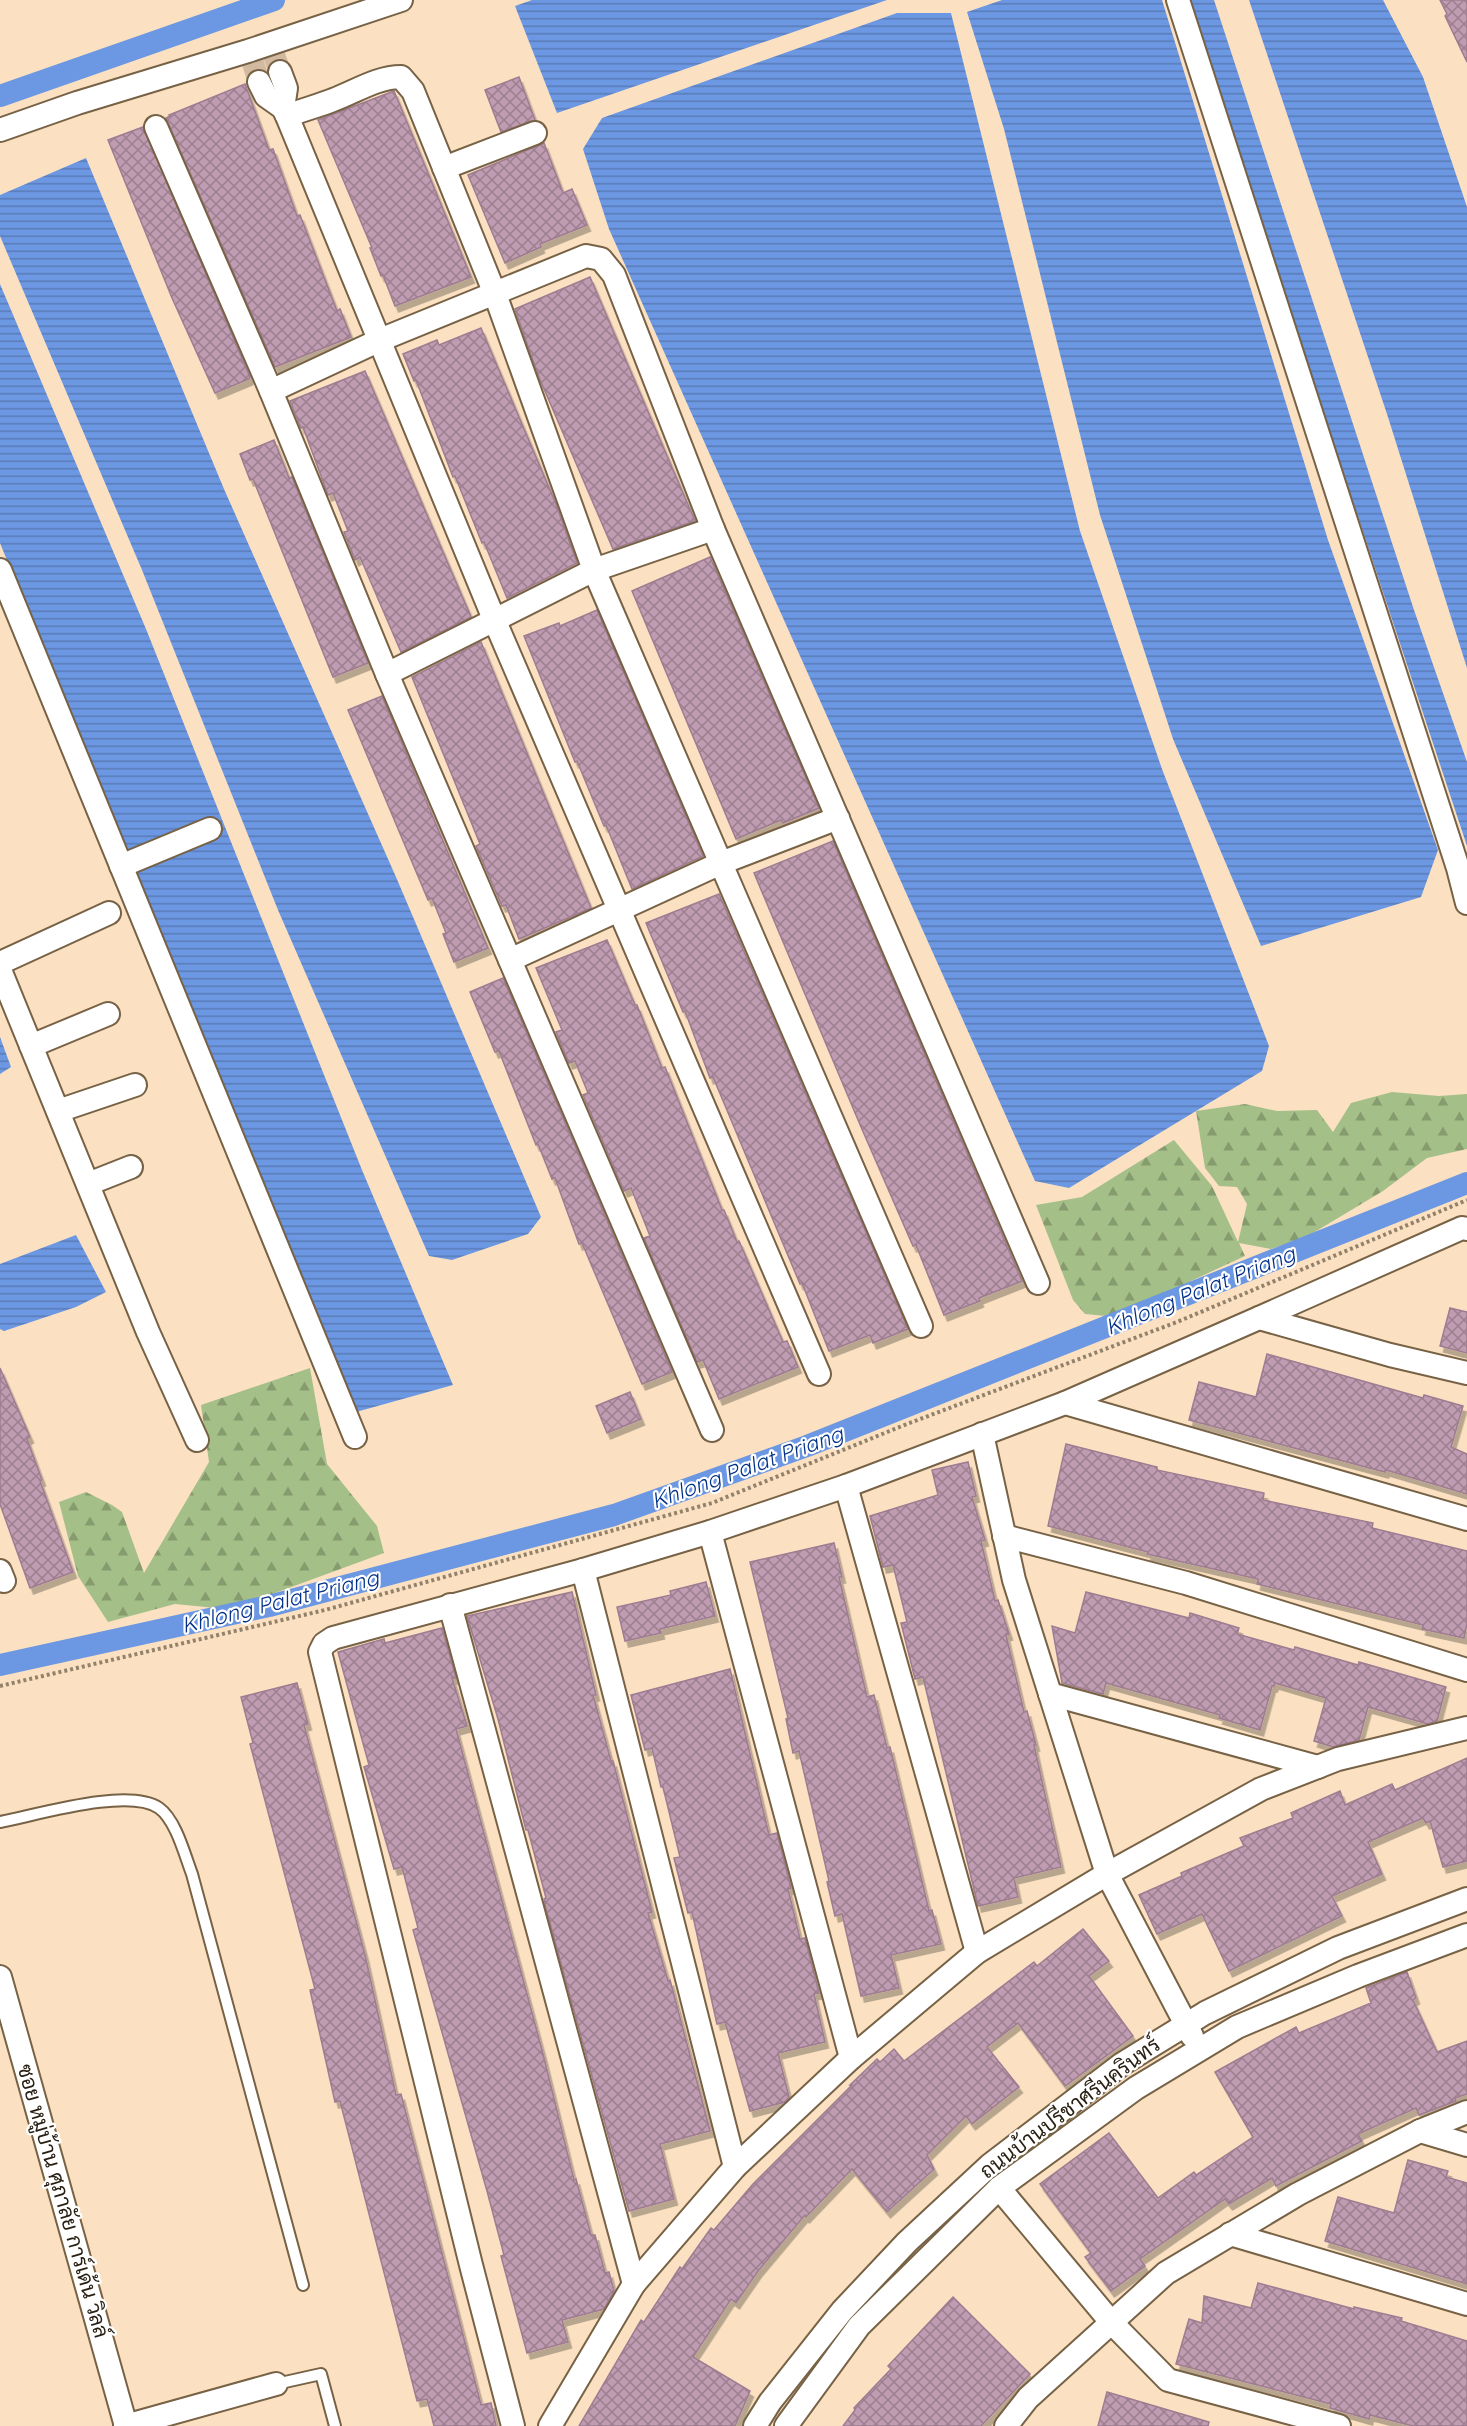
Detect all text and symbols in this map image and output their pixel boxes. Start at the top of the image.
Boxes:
water label: Khlong Palat Priang [1101,1239,1300,1341]
water label: Khlong Palat Priang [647,1419,848,1515]
water label: Khlong Palat Priang [179,1563,383,1639]
street label: ถนนบ้านปรีชาศรีนครินทร์ [974,2031,1165,2184]
street label: ซอย หมู่บ้าน ศุภาลัย การ์เด้น วิลล์ [10,2061,116,2341]

